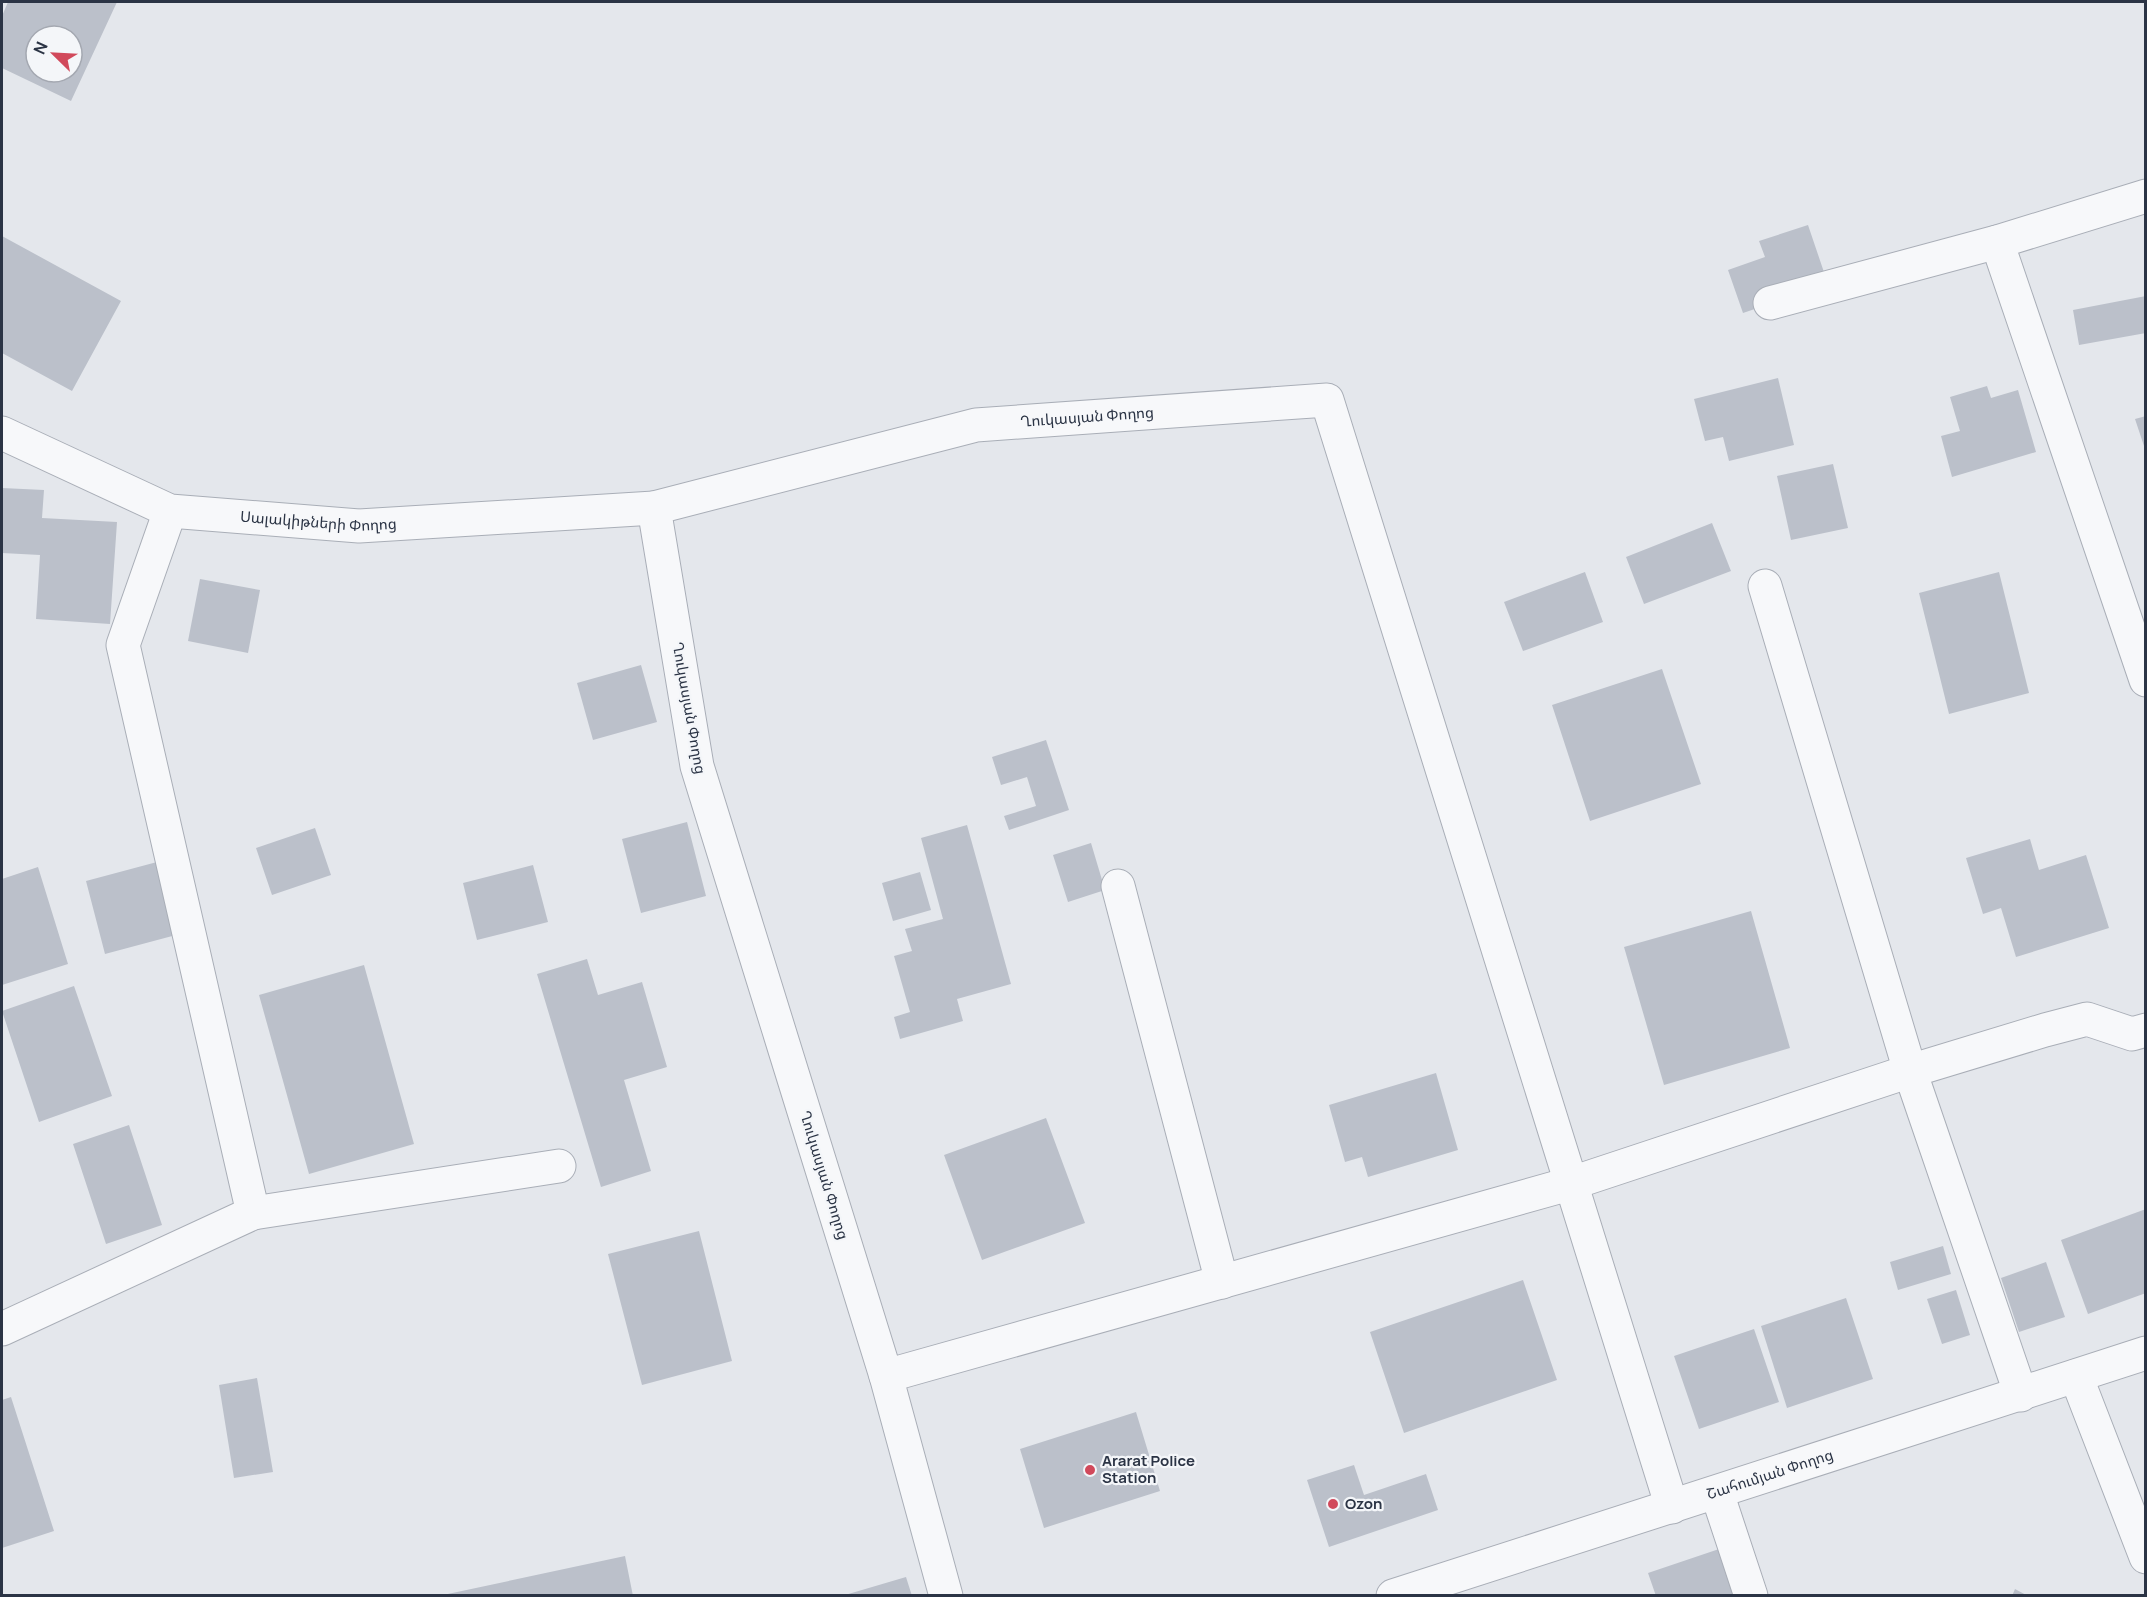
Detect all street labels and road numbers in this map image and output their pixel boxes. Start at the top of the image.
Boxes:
street label: Ղուկասյան Փողոց [1019,401,1155,432]
street label: Սալակիթների Փողոց [239,506,397,536]
street label: Ղուկասյան Փողոց [668,640,711,776]
street label: Ղուկասյան Փողոց [795,1108,854,1242]
street label: Շահումյան Փողոց [1704,1444,1836,1504]

